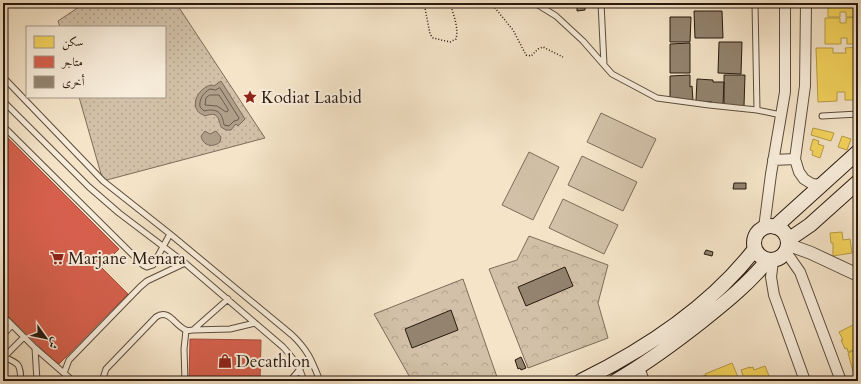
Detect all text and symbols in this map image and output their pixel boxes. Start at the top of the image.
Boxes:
legend [26,26,166,98]
text: سكن [62,34,83,51]
text: متاجر [60,54,83,70]
text: أخرى [62,74,85,90]
place label: Kodiat Laabid [261,86,362,109]
place icon: Kodiat Laabid [242,89,258,105]
place label: Marjane Menara [68,247,187,270]
supermarket icon: Marjane Menara [49,250,65,266]
north arrow [26,318,66,358]
text: ش [45,335,63,352]
place label: Decathlon [236,350,311,373]
shop icon: Decathlon [217,353,233,369]

